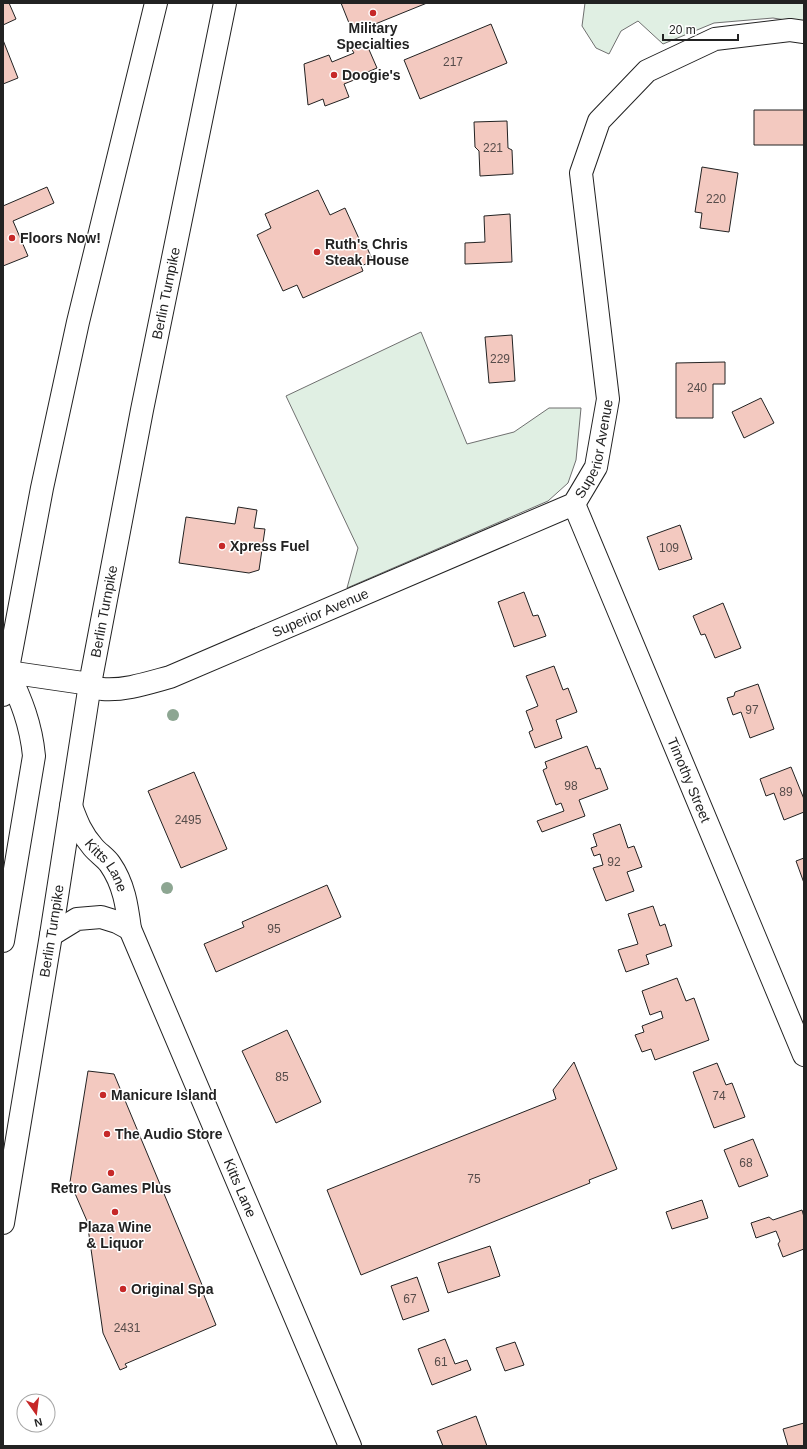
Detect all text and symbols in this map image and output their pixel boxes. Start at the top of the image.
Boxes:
marker: Military Specialties [368,8,378,18]
scale bar [663,16,738,42]
place label: Military Specialties [336,20,410,52]
text: 20 m [669,23,696,37]
house number: 217 [443,55,463,69]
place label: Doogie's [342,67,401,83]
marker: Doogie's [329,70,339,80]
house number: 221 [483,141,503,155]
house number: 220 [706,192,726,206]
place label: Floors Now! [20,230,101,246]
marker: Floors Now! [7,233,17,243]
place label: Ruth's Chris Steak House [325,236,409,268]
street label: Berlin Turnpike [149,246,183,341]
marker: Ruth's Chris Steak House [312,247,322,257]
house number: 229 [490,352,510,366]
house number: 240 [687,381,707,395]
street label: Superior Avenue [571,398,616,501]
place label: Xpress Fuel [230,538,309,554]
marker: Xpress Fuel [217,541,227,551]
house number: 109 [659,541,679,555]
street label: Berlin Turnpike [87,564,120,659]
street label: Superior Avenue [270,585,371,640]
house number: 97 [745,703,759,717]
street label: Timothy Street [664,735,714,825]
house number: 98 [564,779,578,793]
house number: 89 [779,785,793,799]
house number: 2495 [175,813,202,827]
street label: Kitts Lane [82,836,131,894]
house number: 92 [607,855,621,869]
street label: Berlin Turnpike [36,883,67,978]
house number: 95 [267,922,281,936]
house number: 85 [275,1070,289,1084]
place label: Manicure Island [111,1087,217,1103]
house number: 74 [712,1089,726,1103]
marker: Manicure Island [98,1090,108,1100]
place label: The Audio Store [115,1126,223,1142]
marker: The Audio Store [102,1129,112,1139]
street label: Kitts Lane [221,1156,260,1220]
house number: 68 [739,1156,753,1170]
marker: Retro Games Plus [106,1168,116,1178]
house number: 75 [467,1172,481,1186]
place label: Retro Games Plus [51,1180,172,1196]
marker: Plaza Wine & Liquor [110,1207,120,1217]
place label: Plaza Wine & Liquor [78,1219,152,1251]
place label: Original Spa [131,1281,214,1297]
marker: Original Spa [118,1284,128,1294]
house number: 67 [403,1292,417,1306]
house number: 2431 [114,1321,141,1335]
house number: 61 [434,1355,448,1369]
north arrow [16,1393,56,1433]
text: N [33,1416,44,1429]

